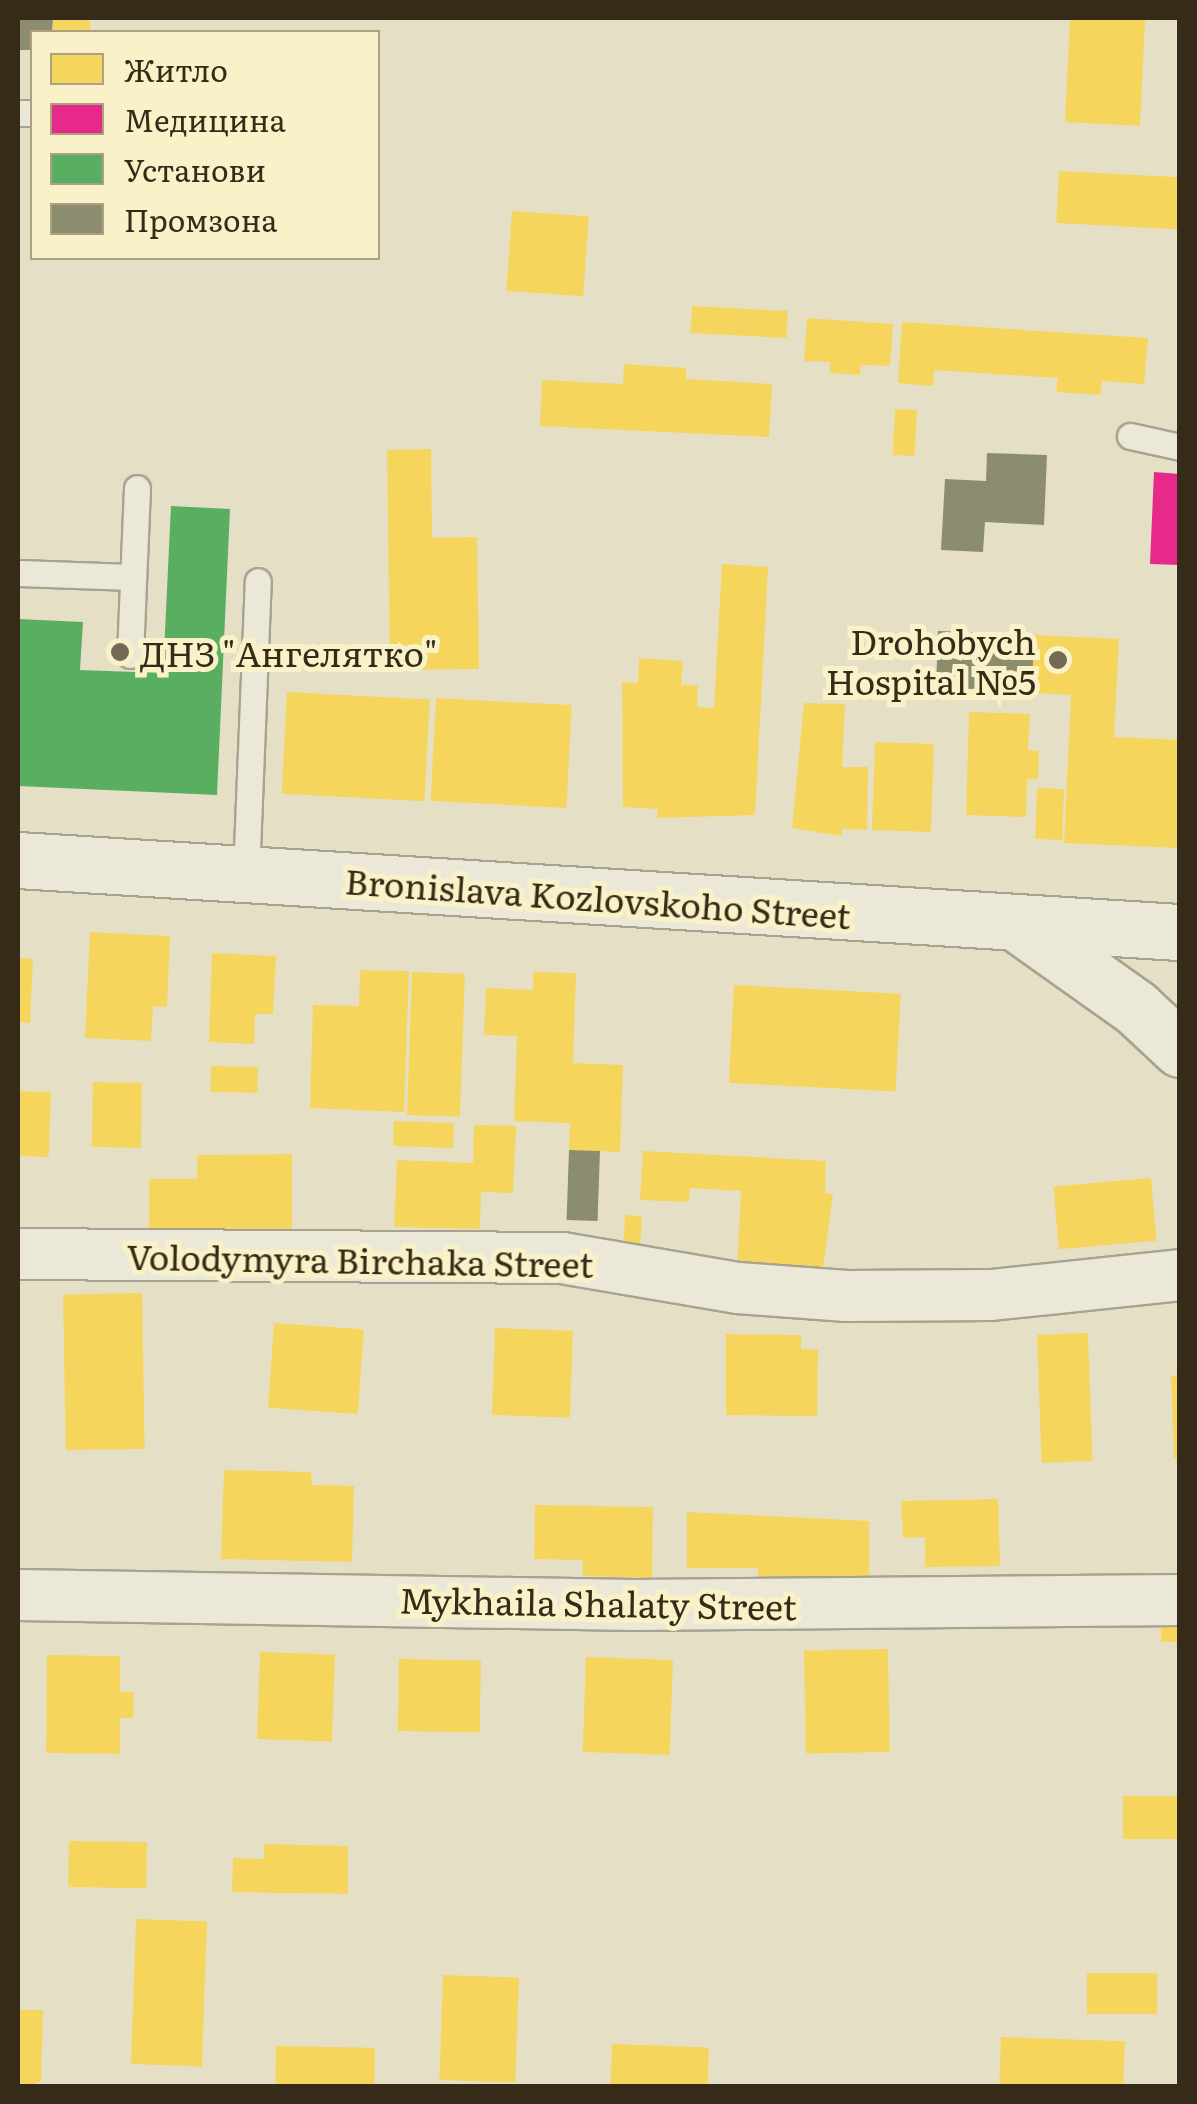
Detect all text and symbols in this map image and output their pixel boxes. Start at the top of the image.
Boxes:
legend [30,30,380,260]
text: Житло [124,47,228,91]
text: Медицина [124,97,286,141]
text: Установи [124,147,266,191]
text: Промзона [124,197,277,241]
place label: Drohobych Hospital №5 [826,619,1036,701]
place label: ДНЗ "Ангелятко" [140,631,437,673]
marker: ДНЗ "Ангелятко" [109,641,131,663]
marker: Drohobych Hospital №5 [1045,647,1071,673]
street label: Bronislava Kozlovskoho Street [344,858,852,936]
street label: Volodymyra Birchaka Street [126,1234,594,1284]
street label: Mykhaila Shalaty Street [399,1578,797,1626]

